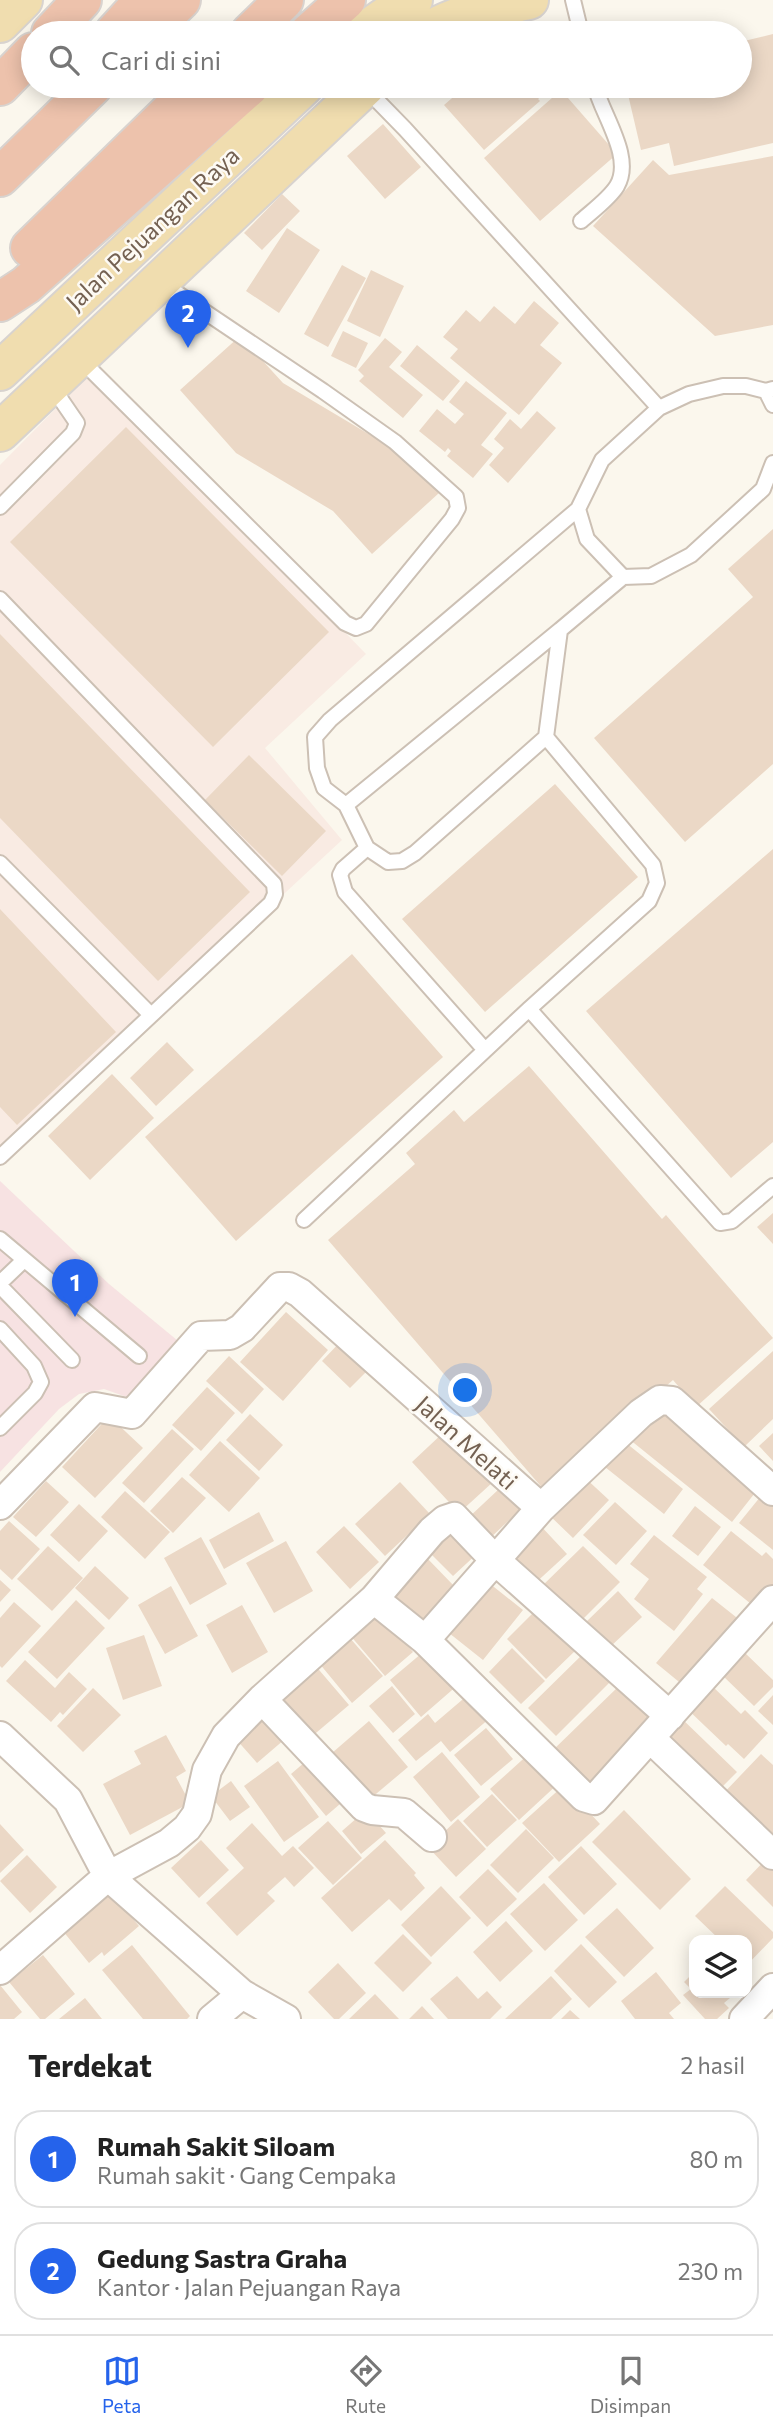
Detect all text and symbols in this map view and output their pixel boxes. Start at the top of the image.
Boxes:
search box [21,21,752,98]
icon: search [45,41,83,79]
text: Cari di sini [101,44,221,75]
street label: Jalan Pejuangan Raya [59,140,245,316]
pin: 2 [165,290,211,348]
pin: 1 [52,1259,98,1317]
your location [448,1373,482,1407]
street label: Jalan Melati [410,1389,524,1495]
map controls [689,1935,752,1998]
button: layers [689,1935,752,1998]
text: Terdekat [28,2046,152,2083]
text: 2 hasil [680,2051,745,2079]
text: Rumah Sakit Siloam [97,2130,335,2161]
text: 1 [48,2145,58,2173]
text: 80 m [690,2145,743,2173]
text: Rumah sakit · Gang Cempaka [97,2161,396,2189]
text: Gedung Sastra Graha [97,2242,347,2273]
text: 2 [46,2257,60,2285]
text: 230 m [678,2257,743,2285]
text: Kantor · Jalan Pejuangan Raya [97,2273,401,2301]
tab: Peta [102,2352,141,2417]
tab: Rute [345,2352,386,2417]
tab: Disimpan [590,2352,671,2417]

